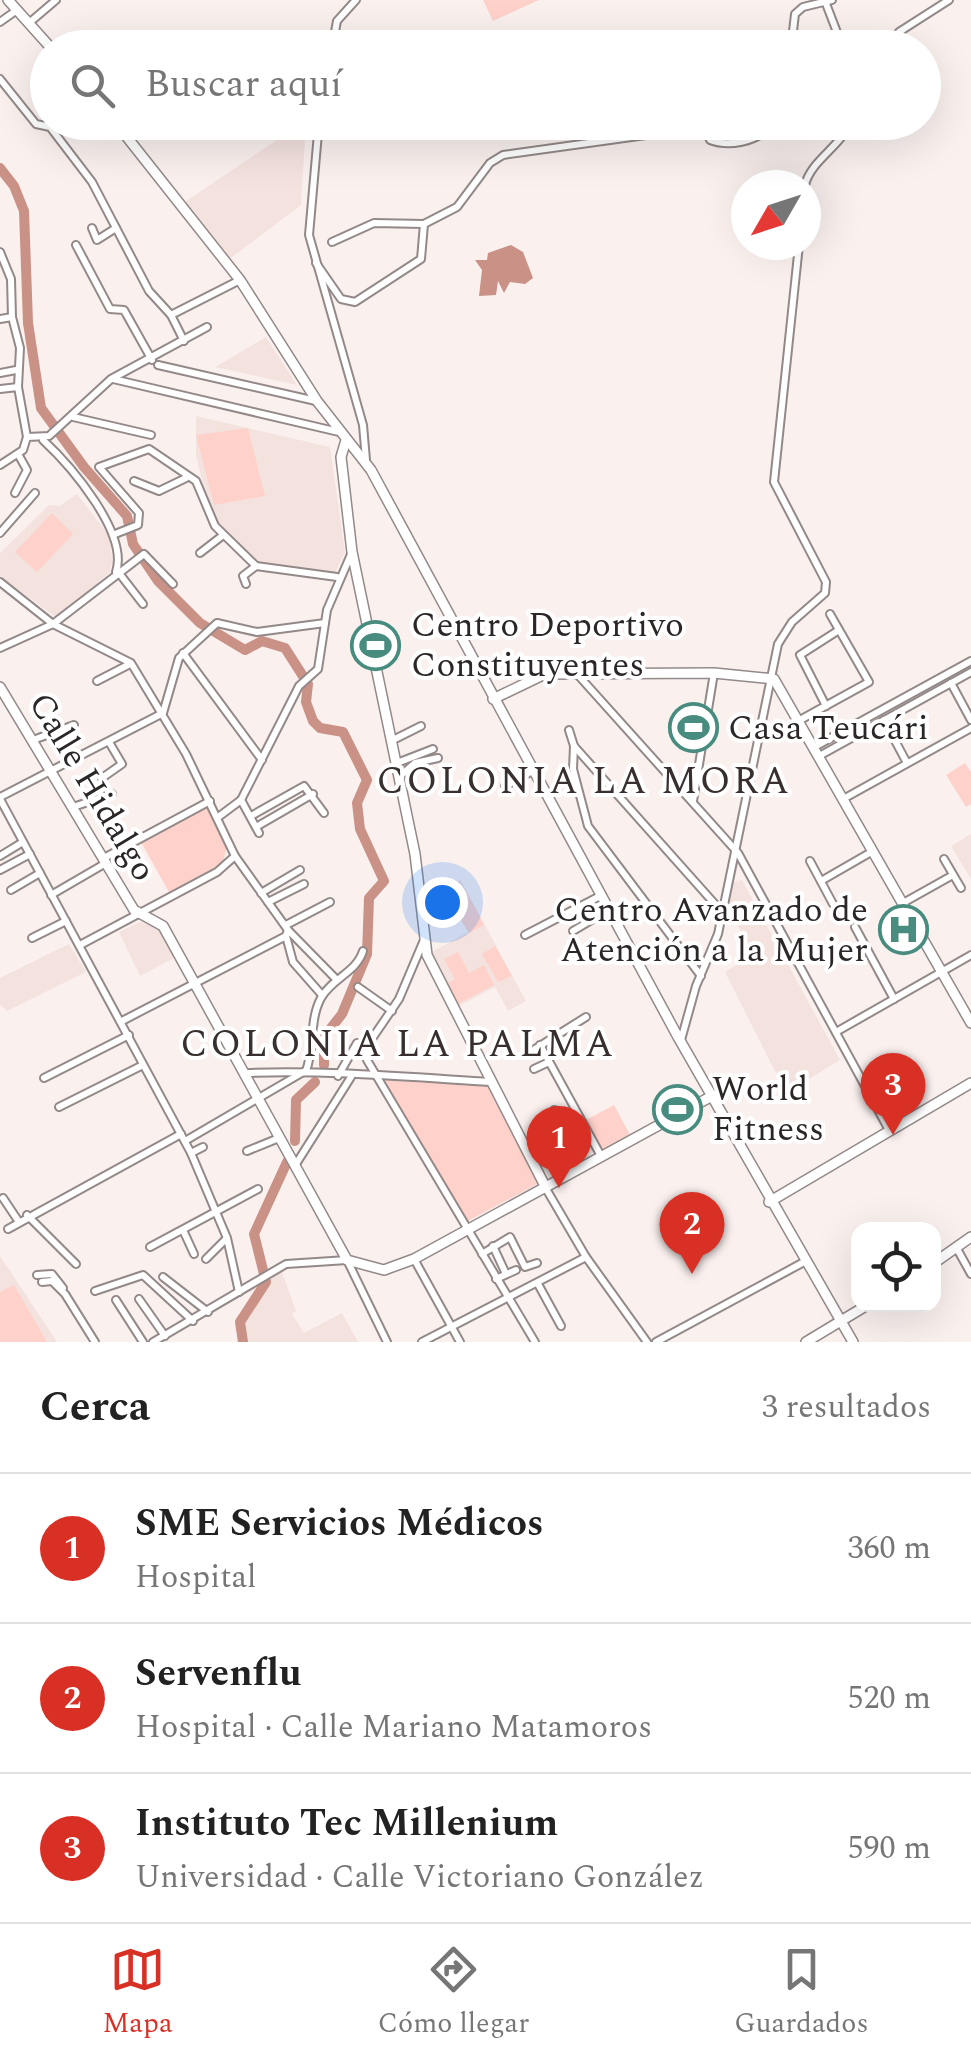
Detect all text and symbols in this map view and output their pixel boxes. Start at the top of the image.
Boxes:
search box [30,30,941,140]
text: Buscar aquí [145,56,342,114]
icon: search [65,58,120,113]
north arrow [731,170,821,260]
place label: Centro Deportivo Constituyentes [411,599,684,692]
sports icon: Centro Deportivo Constituyentes [350,619,402,671]
street label: Calle Hidalgo [15,682,169,892]
sports icon: Casa Teucári [667,702,719,754]
place label: Casa Teucári [728,702,929,755]
district label: COLONIA LA MORA [376,753,792,811]
your location [417,877,468,928]
place label: Centro Avanzado de Atención a la Mujer [554,884,868,977]
hospital icon: Centro Avanzado de Atención a la Mujer [877,904,929,956]
district label: COLONIA LA PALMA [180,1016,616,1074]
pin: 3 [860,1052,926,1135]
place label: World Fitness [712,1063,824,1156]
sports icon: World Fitness [651,1083,703,1135]
pin: 1 [526,1106,592,1188]
pin: 2 [660,1192,724,1274]
map controls [851,1222,941,1312]
button: locate [851,1222,941,1312]
text: Cerca [40,1376,151,1439]
text: 3 resultados [762,1383,931,1432]
text: SME Servicios Médicos [135,1495,544,1553]
text: 1 [64,1524,81,1573]
text: 360 m [847,1524,931,1573]
text: Hospital [135,1553,256,1602]
text: Servenflu [135,1645,301,1703]
text: 2 [64,1674,81,1723]
text: 520 m [847,1674,931,1723]
text: Hospital · Calle Mariano Matamoros [135,1703,652,1752]
text: Instituto Tec Millenium [135,1795,558,1853]
text: 3 [64,1824,81,1873]
text: 590 m [847,1824,931,1873]
text: Universidad · Calle Victoriano González [135,1853,704,1902]
tab: Mapa [103,1942,173,2045]
tab: Cómo llegar [378,1942,529,2045]
tab: Guardados [734,1942,868,2045]

